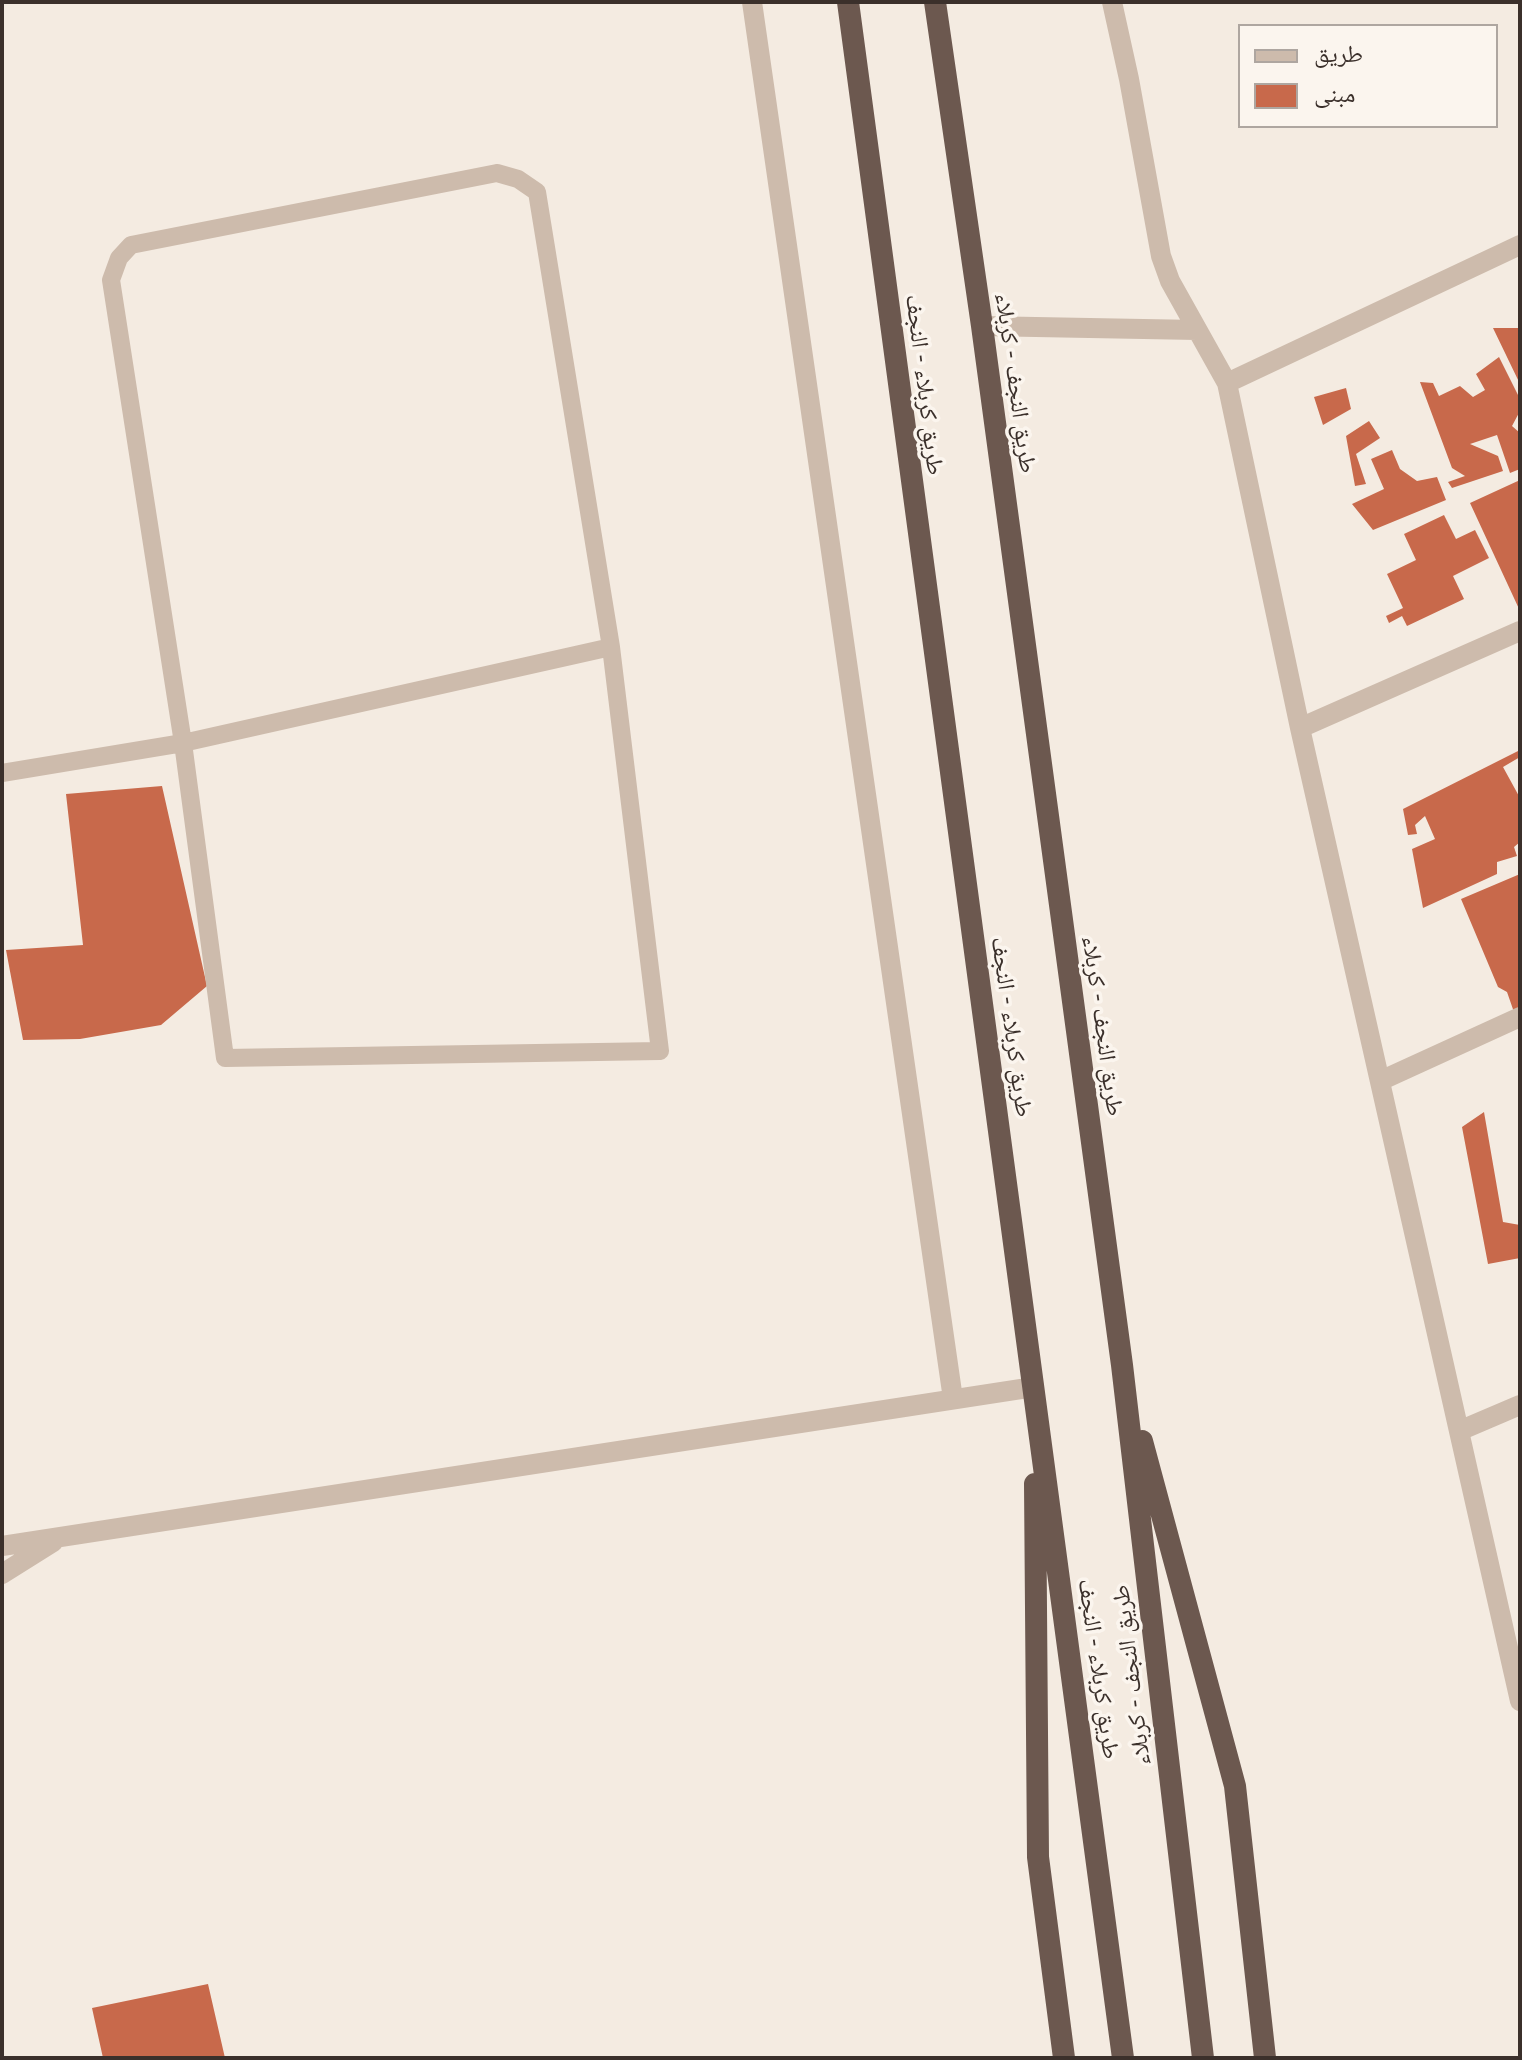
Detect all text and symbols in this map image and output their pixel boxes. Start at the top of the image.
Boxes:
legend [1238,24,1498,128]
text: طريق [1314,38,1363,69]
text: مبنى [1314,78,1355,109]
street label: طريق النجف - کربلاء [988,291,1042,475]
street label: طريق کربلاء - النجف [899,293,949,477]
street label: طريق النجف - کربلاء [1075,934,1129,1118]
street label: طريق کربلاء - النجف [984,935,1038,1119]
street label: طريق کربلاء - النجف [1071,1577,1125,1761]
street label: طريق النجف - کربلاء [1107,1583,1157,1767]

